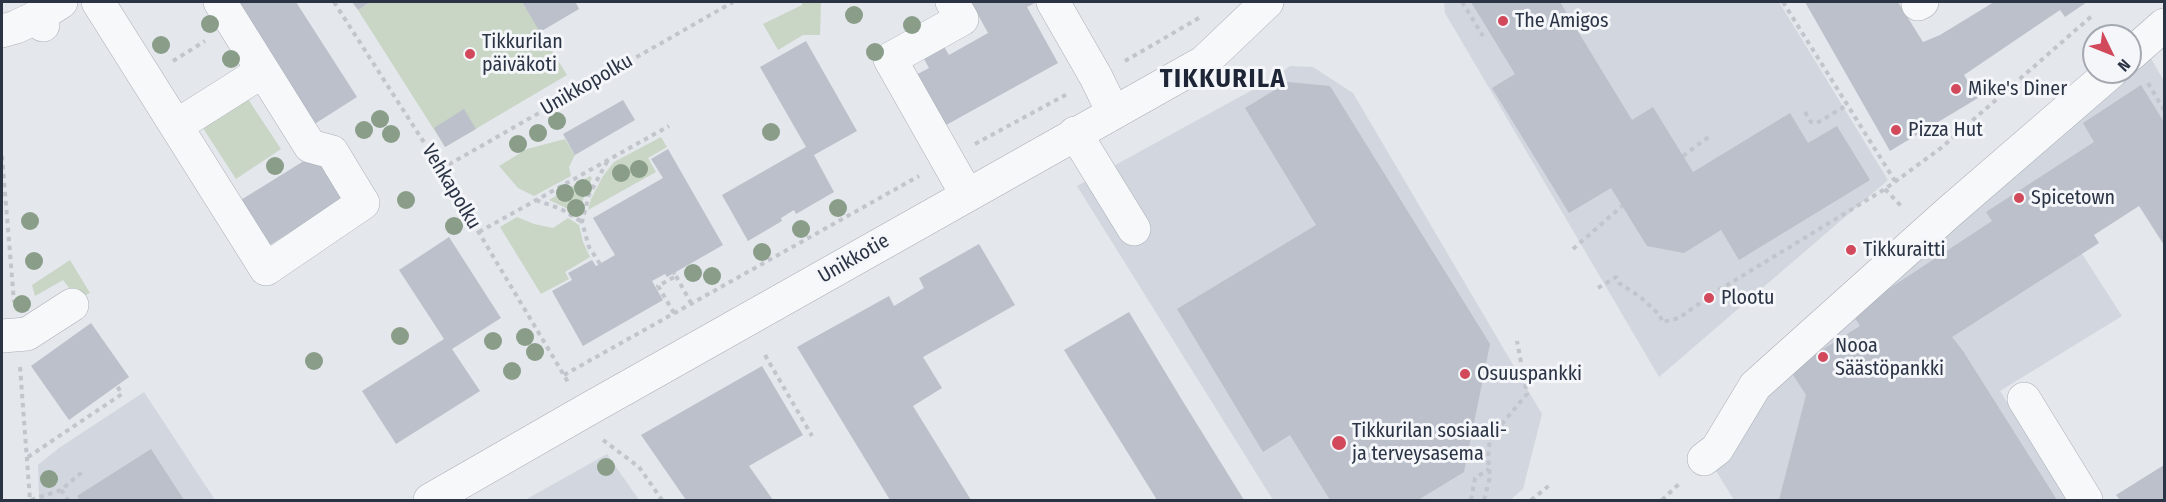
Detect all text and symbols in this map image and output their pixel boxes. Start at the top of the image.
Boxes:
place label: The Amigos [1515,9,1608,33]
marker: The Amigos [1496,14,1510,28]
north arrow [2082,24,2142,84]
place label: Tikkurilan päiväkoti [482,30,563,77]
marker: Tikkurilan päiväkoti [463,47,477,61]
street label: Unikkopolku [537,49,637,121]
text: N [2114,55,2134,75]
district label: TIKKURILA [1160,64,1286,96]
place label: Mike's Diner [1968,77,2067,101]
marker: Mike's Diner [1949,82,1963,96]
place label: Pizza Hut [1908,118,1983,142]
marker: Pizza Hut [1889,123,1903,137]
street label: Vehkapolku [416,140,486,234]
place label: Spicetown [2031,186,2115,210]
marker: Spicetown [2012,191,2026,205]
street label: Unikkotie [814,229,894,289]
place label: Tikkuraitti [1863,238,1946,262]
marker: Tikkuraitti [1844,243,1858,257]
place label: Plootu [1721,286,1774,310]
marker: Plootu [1702,291,1716,305]
place label: Nooa Säästöpankki [1835,334,1944,381]
marker: Nooa Säästöpankki [1816,350,1830,364]
place label: Osuuspankki [1477,362,1582,386]
marker: Osuuspankki [1458,367,1472,381]
place label: Tikkurilan sosiaali- ja terveysasema [1352,419,1507,466]
marker: Tikkurilan sosiaali- ja terveysasema [1330,434,1348,452]

